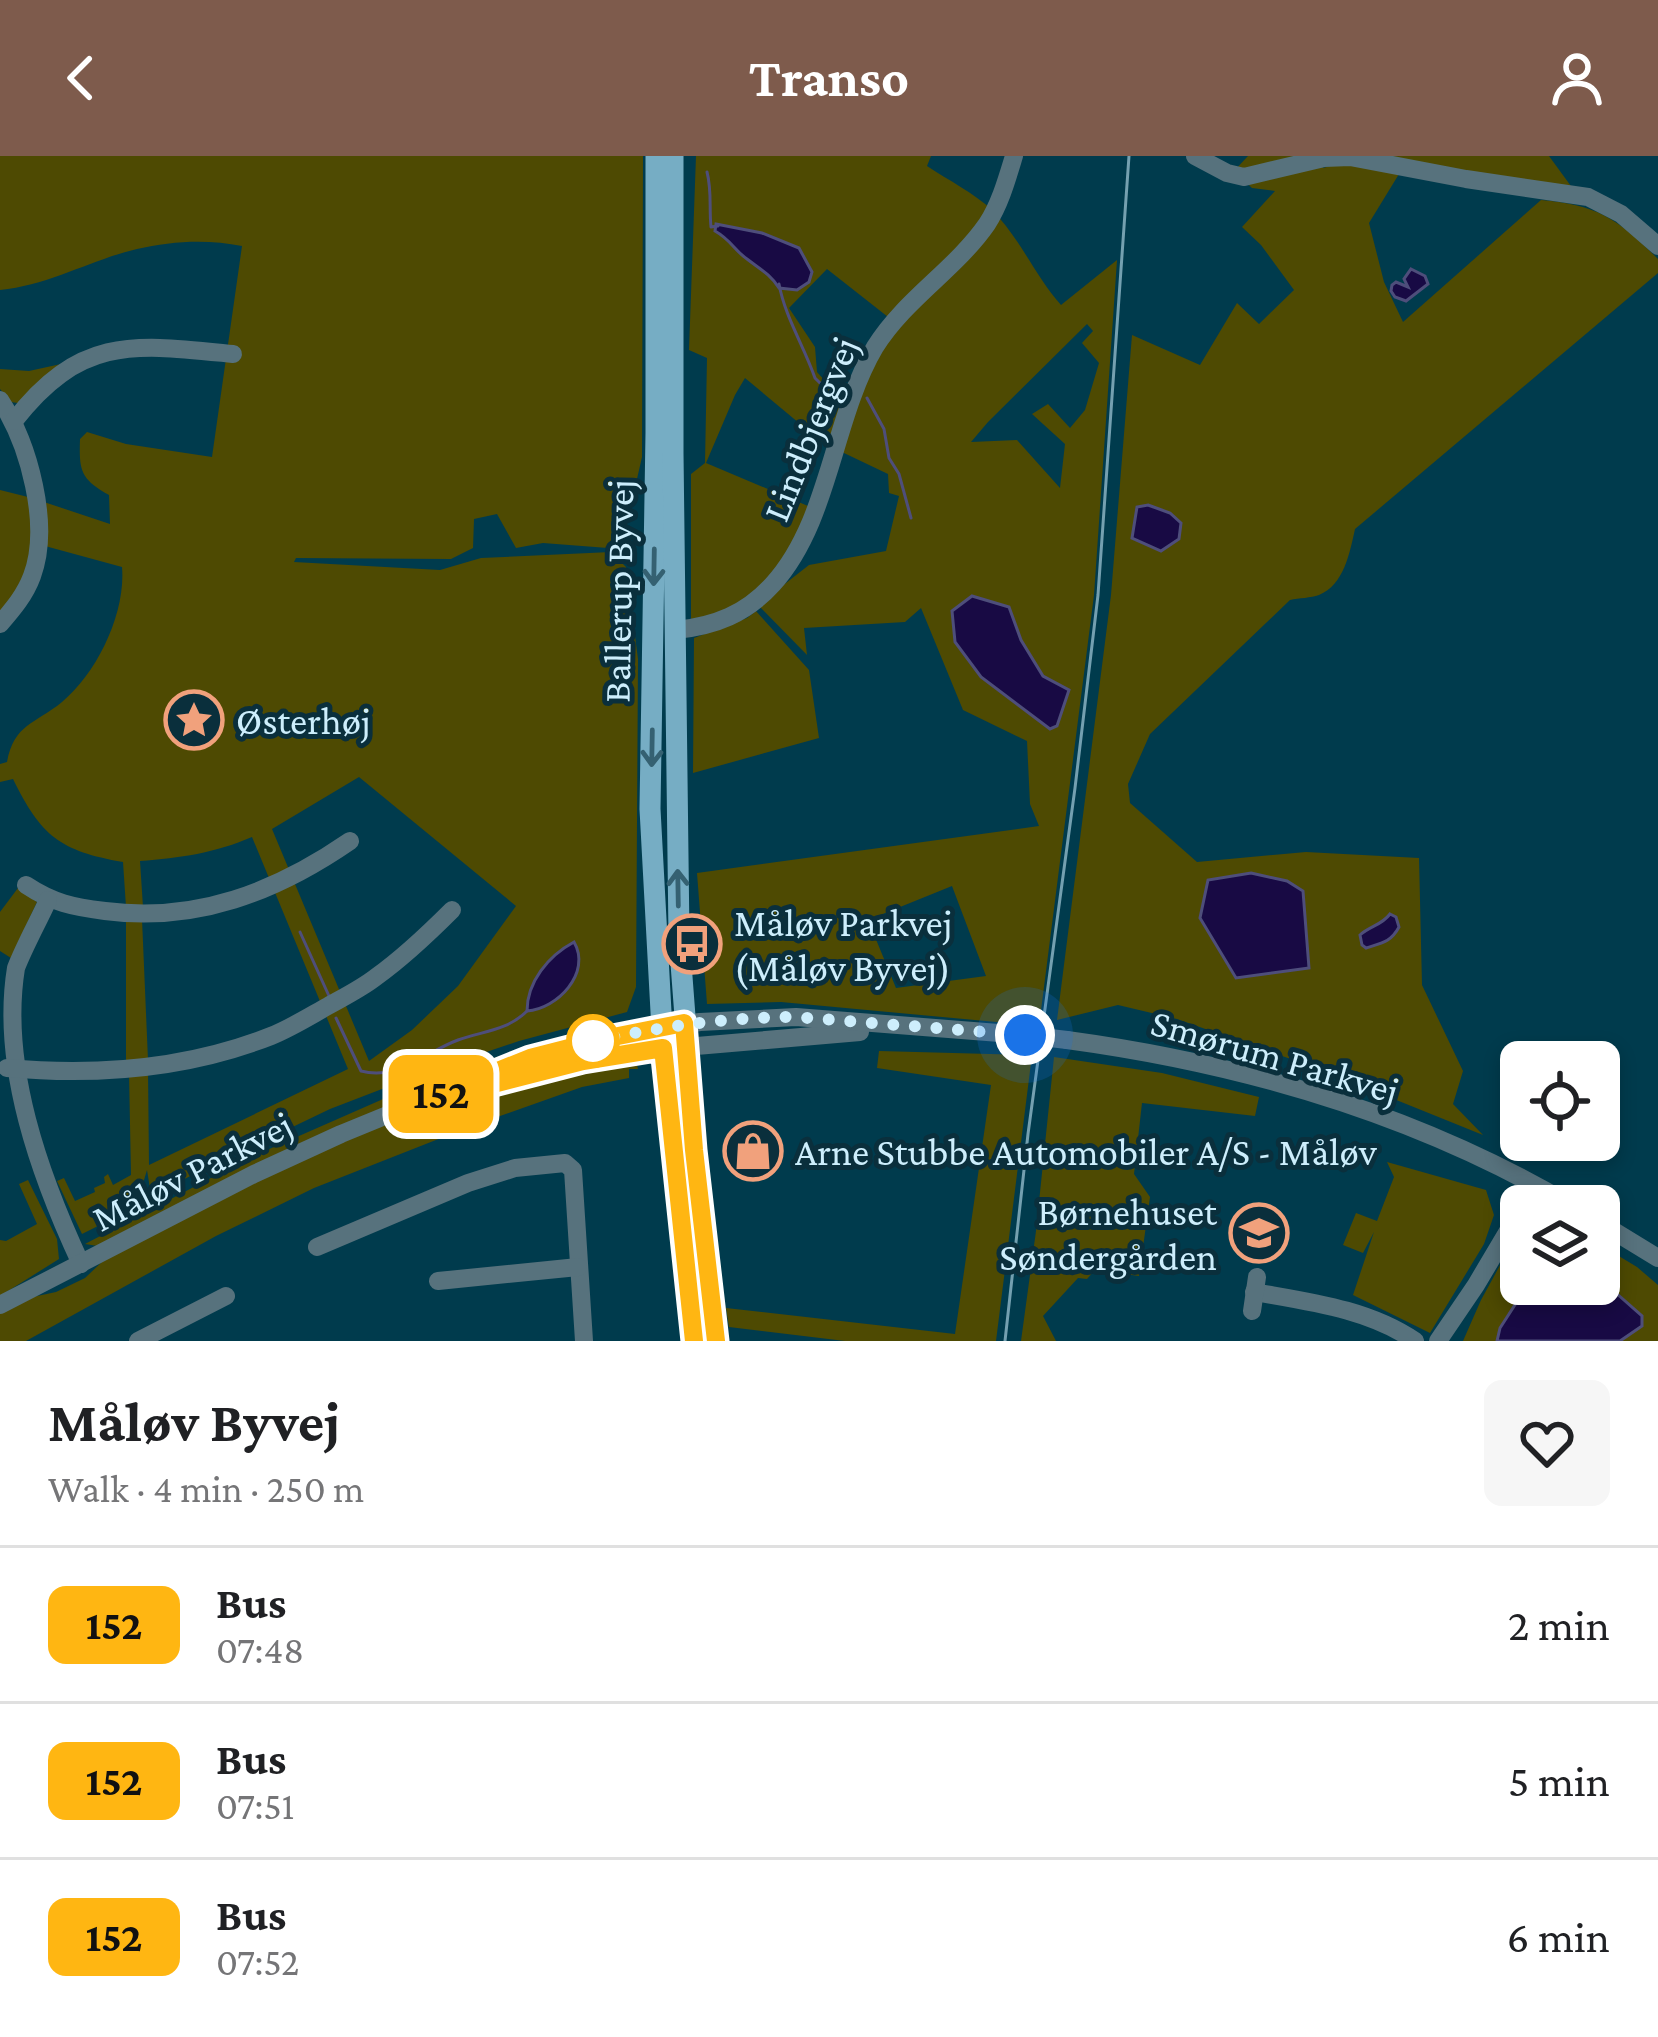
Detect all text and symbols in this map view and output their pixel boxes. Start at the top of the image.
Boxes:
icon: back [48,45,114,111]
icon: person [1544,45,1610,111]
text: Transo [749,48,909,108]
street label: Lindbjergvej [754,331,868,528]
street label: Ballerup Byvej [595,479,643,703]
one-way arrow [643,547,666,586]
place icon: Østerhøj [163,689,225,751]
place label: Østerhøj [236,699,371,744]
one-way arrow [640,728,663,767]
one-way arrow [667,869,690,908]
place label: Måløv Parkvej (Måløv Byvej) [734,901,952,991]
bus stop icon: Måløv Parkvej (Måløv Byvej) [661,913,723,975]
street label: Smørum Parkvej [1146,1000,1404,1114]
your location [995,1005,1055,1065]
unlabelled marker [568,1016,618,1066]
map controls [1500,1041,1620,1305]
button: locate [1500,1041,1620,1161]
line badge: 152 [372,1055,510,1133]
text: 152 [412,1070,470,1117]
street label: Måløv Parkvej [85,1102,300,1241]
shop icon: Arne Stubbe Automobiler A/S - Måløv [722,1120,784,1182]
place label: Arne Stubbe Automobiler A/S - Måløv [795,1130,1378,1173]
button: layers [1500,1185,1620,1305]
place label: Børnehuset Søndergården [999,1190,1218,1279]
school or university icon: Børnehuset Søndergården [1228,1202,1290,1264]
button: heart [1484,1380,1610,1506]
text: Måløv Byvej [48,1390,340,1453]
text: Walk · 4 min · 250 m [48,1467,364,1510]
text: Bus [216,1578,286,1628]
text: 2 min [1508,1600,1610,1650]
text: 152 [85,1601,143,1648]
text: 07:48 [216,1628,304,1671]
text: Bus [216,1734,286,1784]
text: 5 min [1508,1756,1610,1806]
text: 152 [85,1757,143,1804]
text: 07:51 [216,1784,295,1827]
text: Bus [216,1890,286,1940]
text: 6 min [1507,1912,1610,1962]
text: 152 [85,1913,143,1960]
text: 07:52 [216,1940,299,1983]

